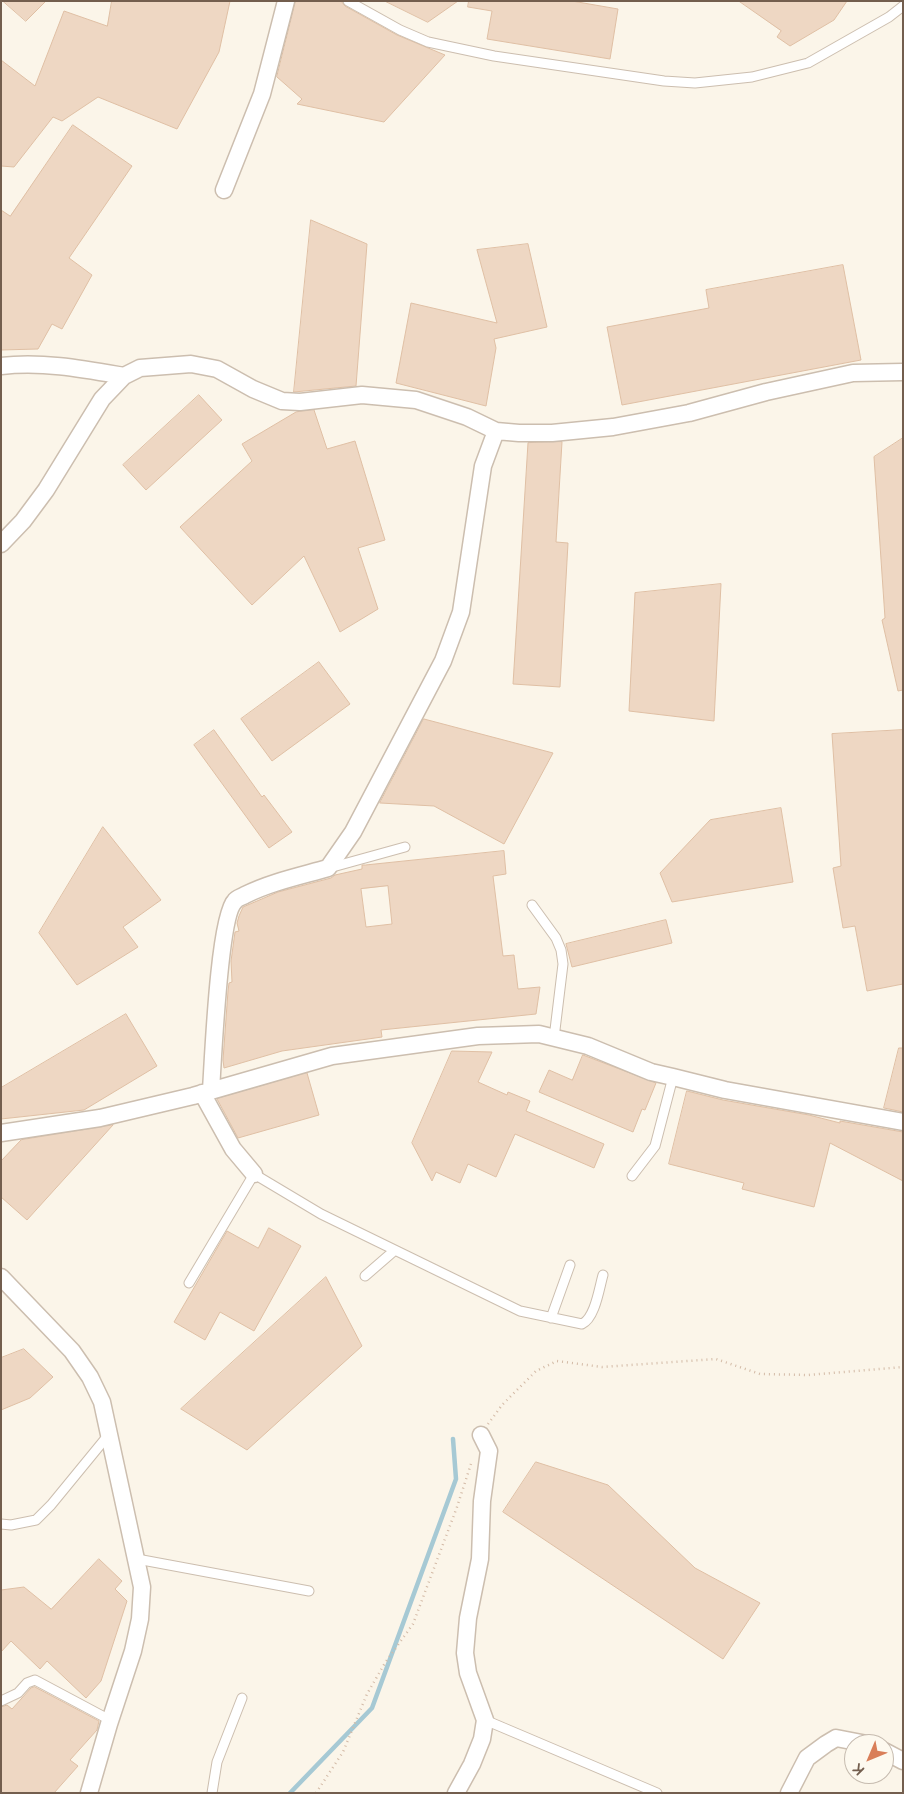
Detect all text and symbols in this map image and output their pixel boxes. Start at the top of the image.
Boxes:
north arrow [844,1734,894,1784]
text: K [849,1760,868,1779]

